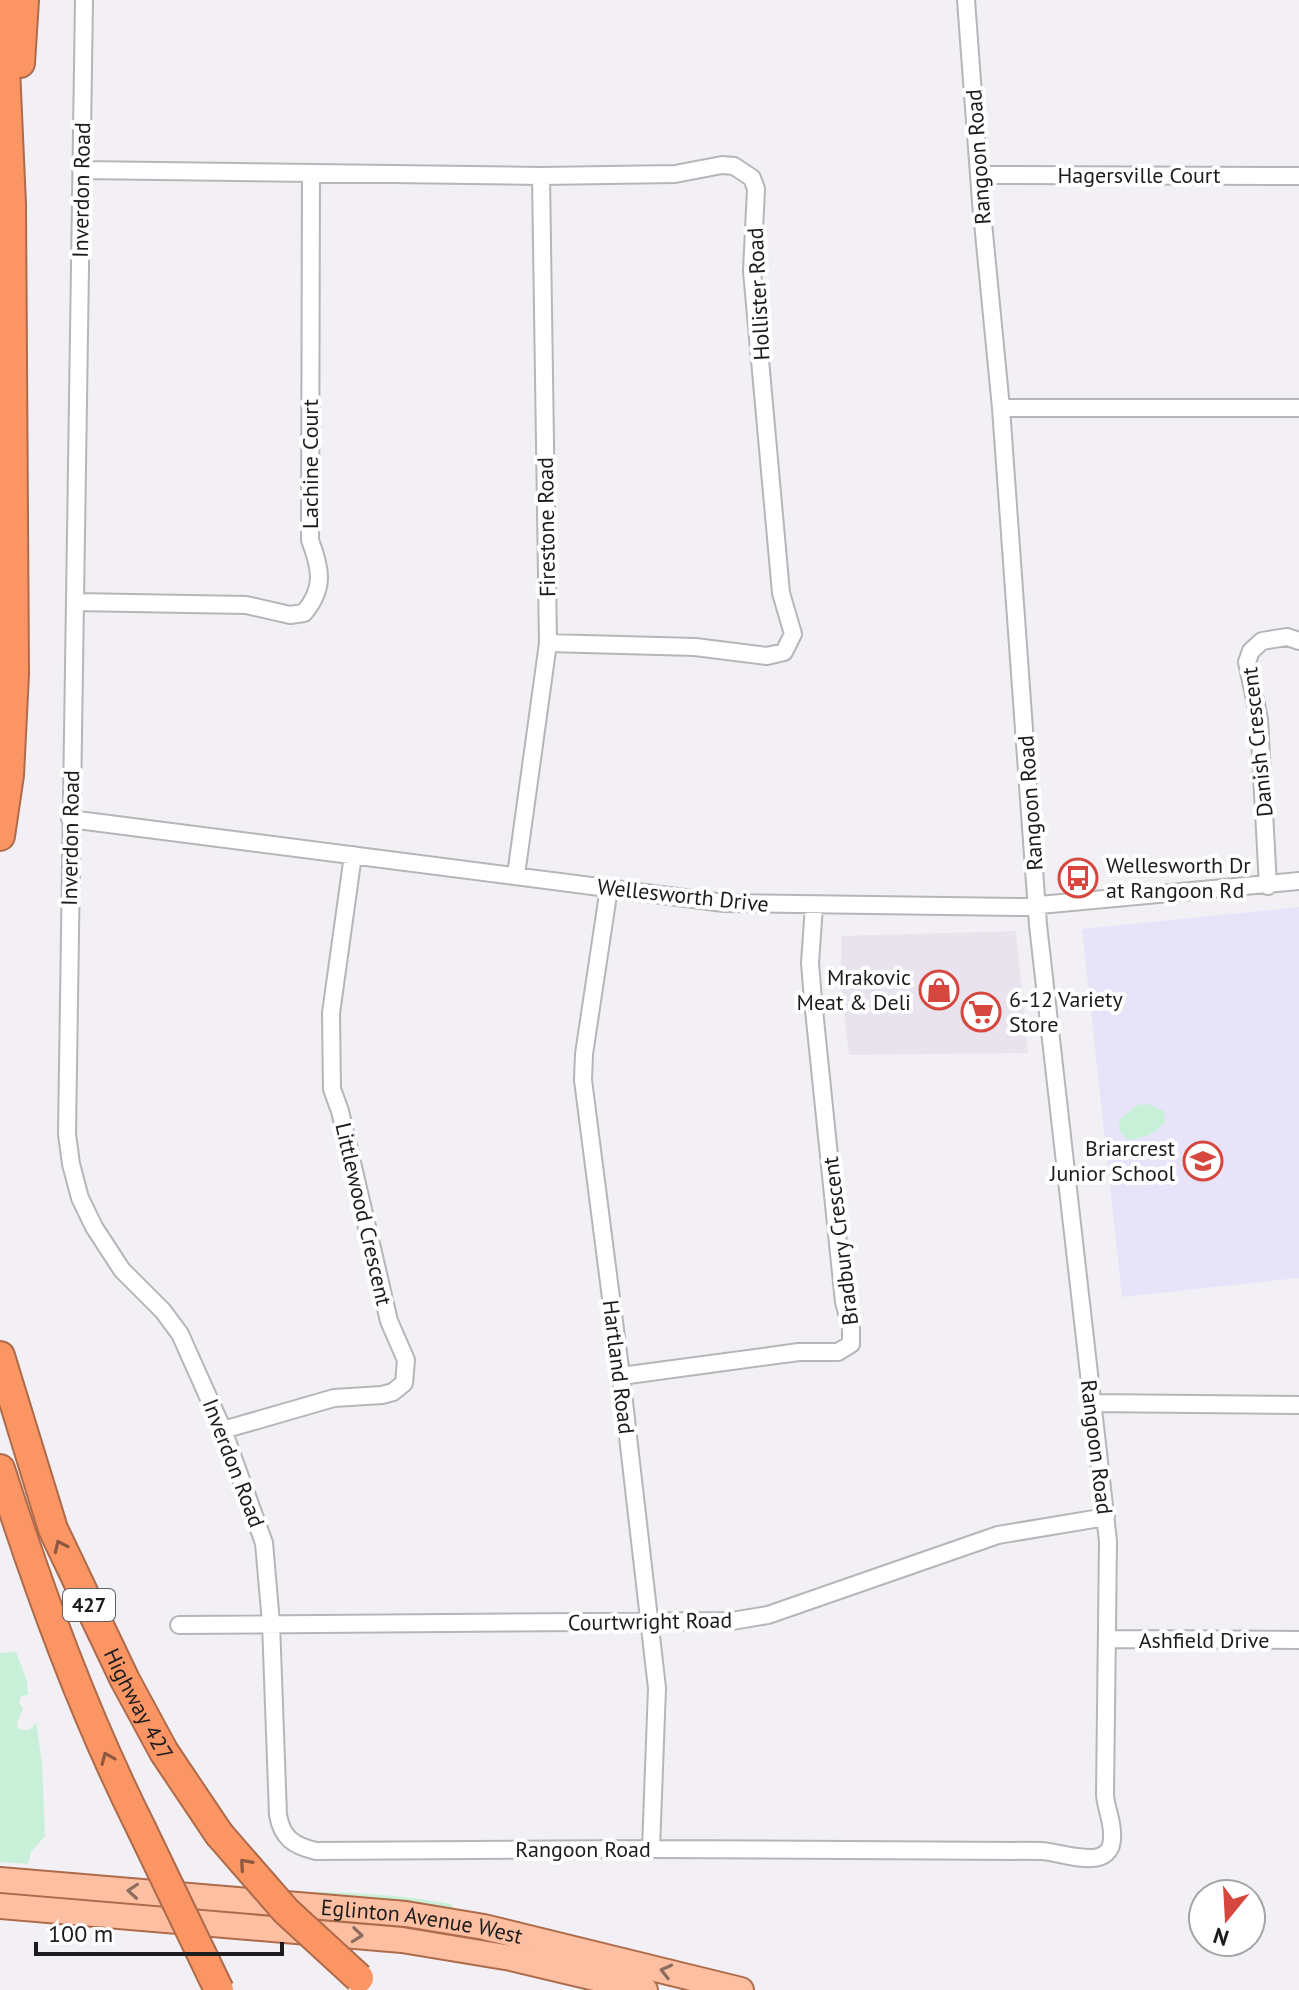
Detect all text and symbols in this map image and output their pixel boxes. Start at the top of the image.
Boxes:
street label: Rangoon Road [959,88,997,226]
street label: Inverdon Road [66,122,96,258]
street label: Hagersville Court [1058,161,1221,189]
street label: Hollister Road [741,227,775,361]
street label: Lachine Court [296,399,324,529]
street label: Firestone Road [531,457,561,597]
street label: Danish Crescent [1235,665,1279,818]
street label: Rangoon Road [1011,734,1049,872]
street label: Inverdon Road [55,770,85,906]
place label: Wellesworth Dr at Rangoon Rd [1106,851,1251,904]
bus stop icon: Wellesworth Dr at Rangoon Rd [1057,857,1099,899]
street label: Wellesworth Drive [596,872,770,918]
place label: Mrakovic Meat & Deli [797,963,911,1016]
shop icon: Mrakovic Meat & Deli [918,969,960,1011]
place label: 6-12 Variety Store [1009,985,1123,1038]
supermarket icon: 6-12 Variety Store [960,991,1002,1033]
street label: Littlewood Crescent [329,1120,399,1309]
place label: Briarcrest Junior School [1049,1134,1176,1187]
school or university icon: Briarcrest Junior School [1182,1140,1224,1182]
street label: Bradbury Crescent [816,1154,864,1327]
street label: Hartland Road [597,1298,641,1436]
street label: Rangoon Road [1075,1378,1119,1516]
street label: Inverdon Road [197,1395,271,1531]
one-way arrow [55,1539,70,1554]
road number: 427 [63,1589,115,1621]
street label: Courtwright Road [568,1606,732,1636]
street label: Ashfield Drive [1139,1626,1269,1654]
street label: Highway 427 [98,1644,180,1766]
one-way arrow [100,1752,116,1766]
street label: Rangoon Road [515,1835,651,1863]
one-way arrow [240,1858,255,1873]
north arrow [1187,1878,1267,1958]
one-way arrow [126,1883,139,1900]
street label: Eglinton Avenue West [320,1893,526,1950]
scale bar [36,1906,282,1956]
text: 100 m [48,1918,113,1949]
text: N [1210,1921,1232,1953]
one-way arrow [351,1926,364,1943]
one-way arrow [659,1964,673,1981]

